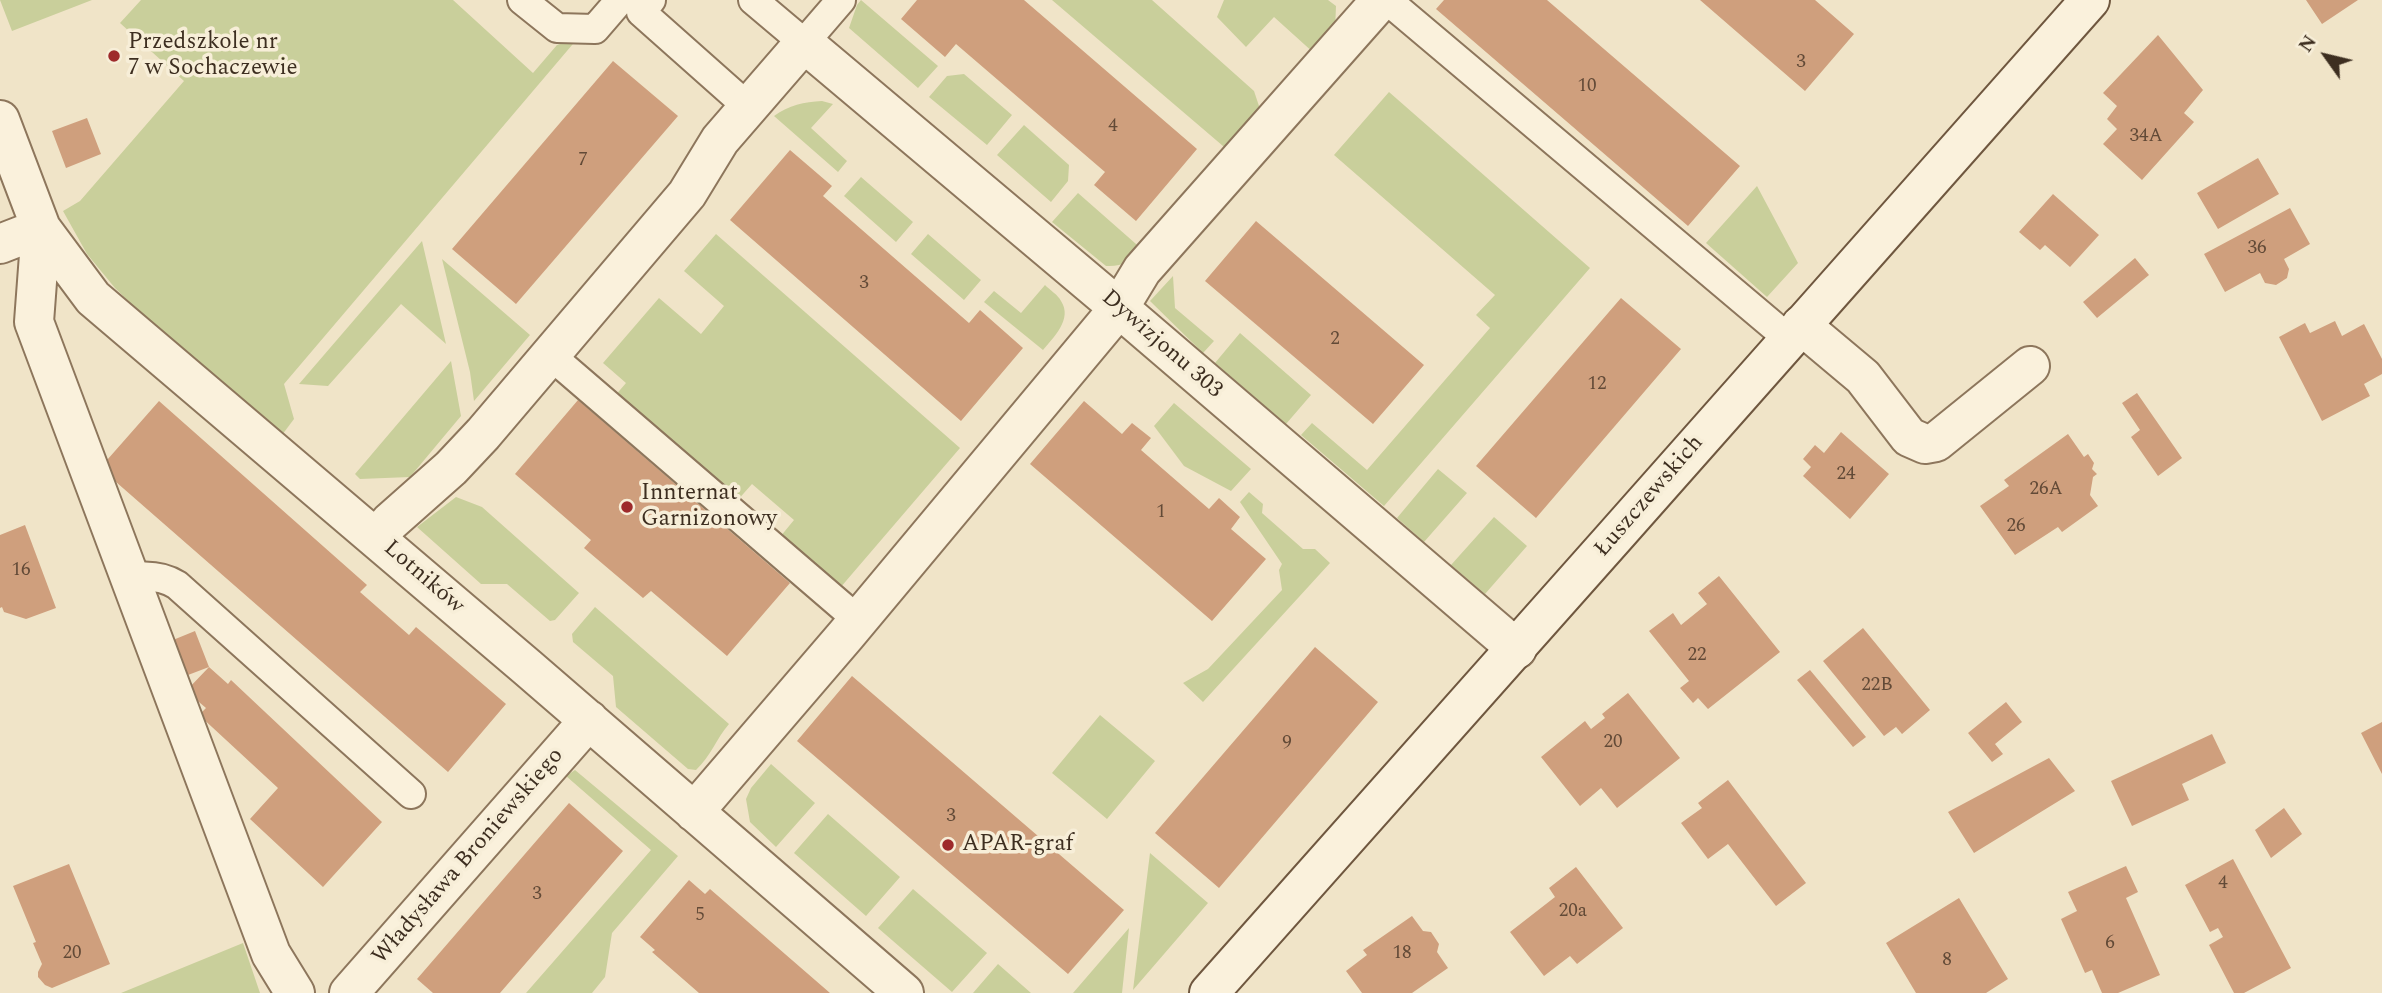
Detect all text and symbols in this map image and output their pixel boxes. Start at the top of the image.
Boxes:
north arrow [2291,21,2361,91]
place label: Przedszkole nr 7 w Sochaczewie [128,29,298,83]
text: N [2292,29,2325,59]
marker: Przedszkole nr 7 w Sochaczewie [106,48,122,64]
house number: 3 [1796,52,1806,74]
house number: 10 [1578,76,1596,98]
house number: 4 [1108,116,1118,138]
house number: 34A [2129,126,2163,148]
house number: 7 [578,150,588,172]
house number: 36 [2248,238,2266,260]
house number: 3 [859,273,869,295]
street label: Dywizjonu 303 [1095,285,1227,405]
house number: 2 [1330,329,1340,351]
house number: 12 [1588,374,1606,396]
street label: Łuszczewskich [1590,430,1710,564]
house number: 24 [1837,464,1855,486]
house number: 26A [2029,479,2063,501]
place label: Innternat Garnizonowy [641,480,777,534]
marker: Innternat Garnizonowy [619,499,635,515]
house number: 1 [1156,502,1166,524]
house number: 26 [2007,516,2025,538]
street label: Lotników [377,535,469,621]
house number: 16 [12,560,30,582]
house number: 22 [1688,645,1706,667]
house number: 22B [1861,675,1893,697]
house number: 20 [1604,732,1622,754]
house number: 9 [1282,733,1292,755]
street label: Władysława Broniewskiego [367,743,571,971]
house number: 3 [946,806,956,828]
place label: APAR-graf [962,831,1073,859]
marker: APAR-graf [940,837,956,853]
house number: 4 [2218,873,2228,895]
house number: 3 [532,884,542,906]
house number: 20a [1559,901,1587,923]
house number: 5 [695,905,705,927]
house number: 6 [2105,933,2115,955]
house number: 20 [63,943,81,965]
house number: 18 [1393,943,1411,965]
house number: 8 [1942,950,1952,972]

